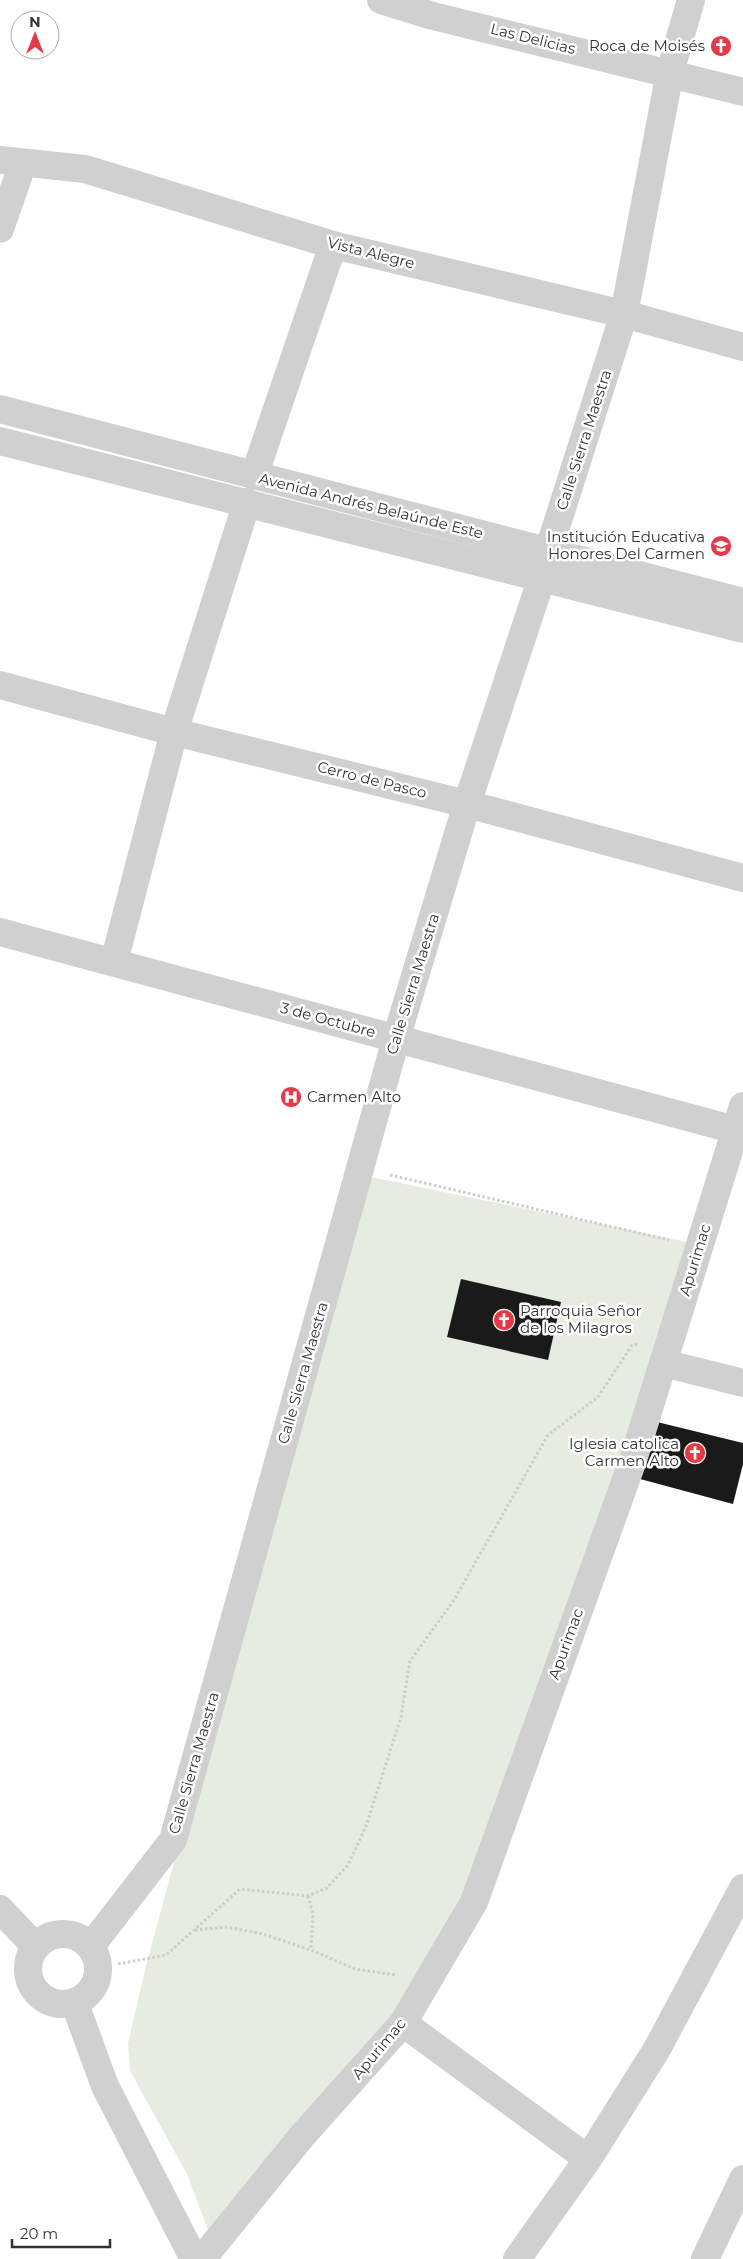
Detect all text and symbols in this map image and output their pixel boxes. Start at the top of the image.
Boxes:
north arrow [10,10,60,60]
text: N [29,13,41,31]
street label: Las Delicias [489,19,578,58]
church icon: Roca de Moisés [709,34,733,58]
place label: Roca de Moisés [589,36,705,55]
street label: Vista Alegre [326,233,417,273]
street label: Calle Sierra Maestra [552,367,615,513]
street label: Avenida Andrés Belaúnde Este [257,468,485,543]
place label: Institución Educativa Honores Del Carmen [547,527,705,563]
school or university icon: Institución Educativa Honores Del Carmen [709,534,733,558]
street label: Cerro de Pasco [315,757,429,802]
street label: Calle Sierra Maestra [382,911,443,1057]
street label: 3 de Octubre [278,998,378,1041]
hospital icon: Carmen Alto [279,1085,303,1109]
place label: Carmen Alto [307,1087,401,1106]
street label: Apurimac [675,1222,714,1298]
street label: Calle Sierra Maestra [273,1300,332,1446]
place label: Parroquia Señor de los Milagros [520,1301,641,1337]
church icon: Parroquia Señor de los Milagros [492,1308,516,1332]
place label: Iglesia catolica Carmen Alto [569,1434,679,1470]
church icon: Iglesia catolica Carmen Alto [683,1441,707,1465]
street label: Apurimac [544,1606,587,1682]
street label: Calle Sierra Maestra [164,1690,223,1836]
street label: Apurimac [348,2014,410,2083]
scale bar [12,2216,110,2248]
text: 20 m [20,2224,58,2243]

